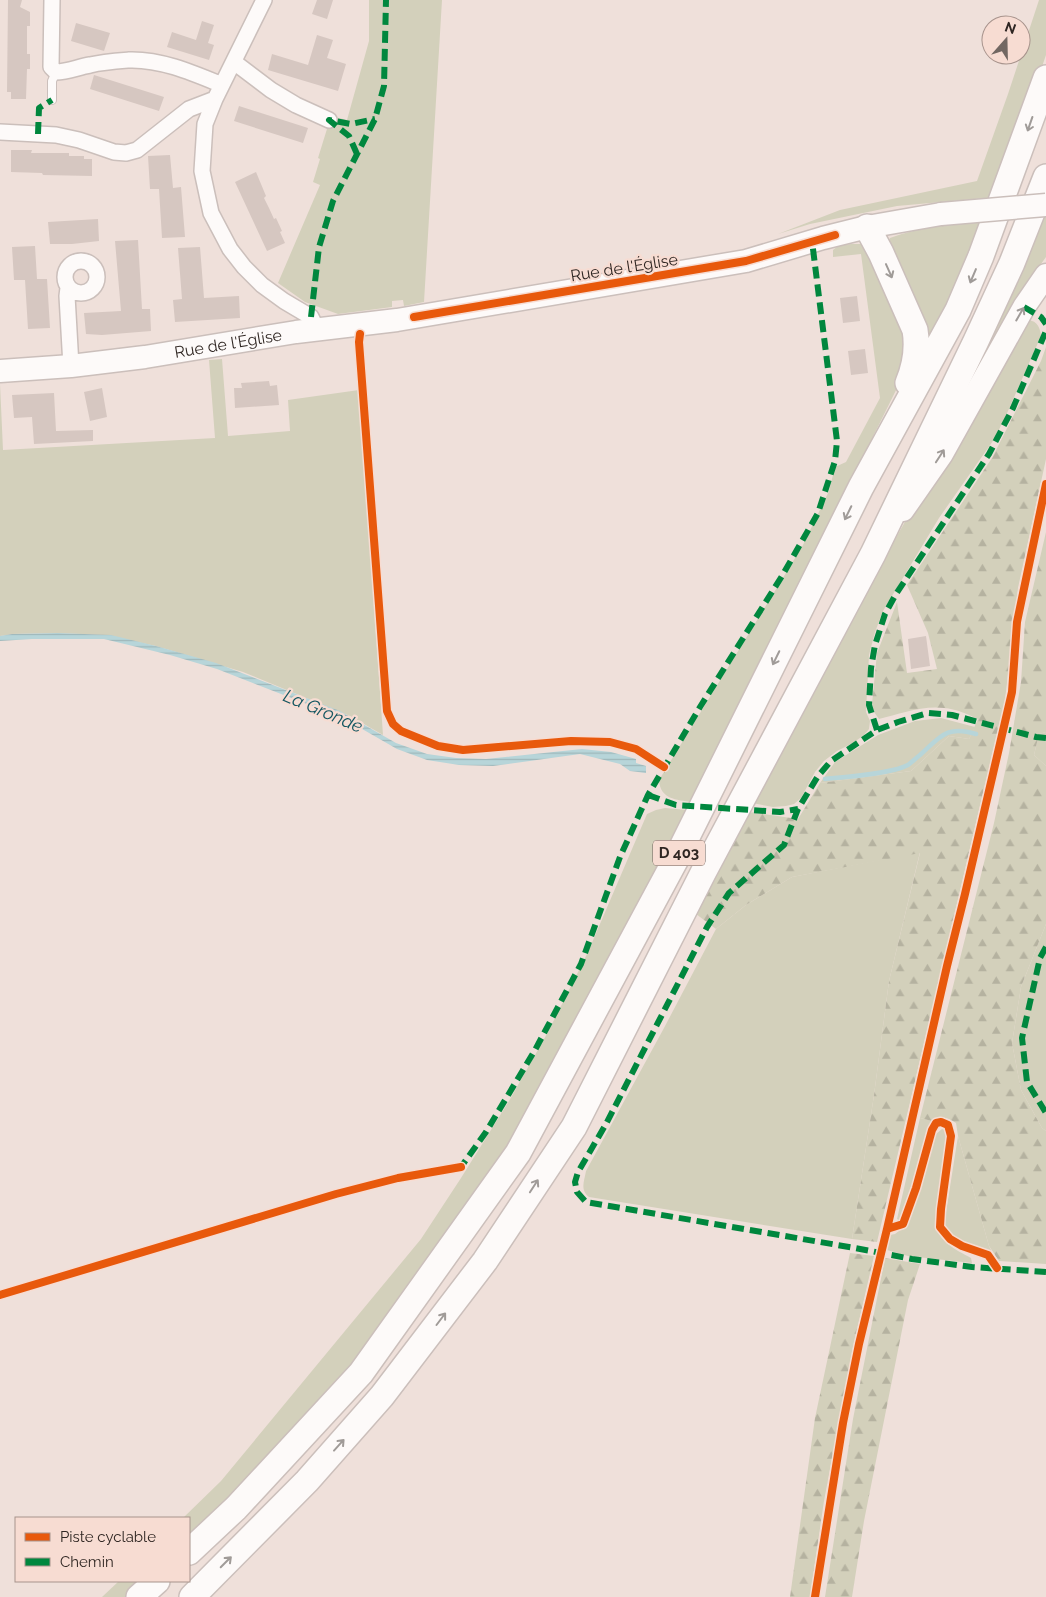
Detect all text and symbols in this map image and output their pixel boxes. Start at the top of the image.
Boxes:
north arrow [981,15,1031,65]
text: N [1003,18,1018,37]
one-way arrow [1025,116,1034,131]
street label: Rue de l'Église [569,249,679,285]
one-way arrow [885,263,895,278]
one-way arrow [968,268,977,283]
one-way arrow [1016,308,1026,322]
street label: Rue de l'Église [173,325,283,362]
one-way arrow [935,449,945,463]
one-way arrow [843,505,852,520]
one-way arrow [771,650,780,665]
water label: La Gronde [280,684,366,737]
road number: D 403 [653,840,705,866]
one-way arrow [529,1179,540,1193]
one-way arrow [436,1312,446,1326]
one-way arrow [333,1438,344,1451]
legend [15,1517,190,1582]
text: Piste cyclable [60,1528,156,1546]
text: Chemin [60,1553,114,1571]
one-way arrow [220,1557,232,1569]

